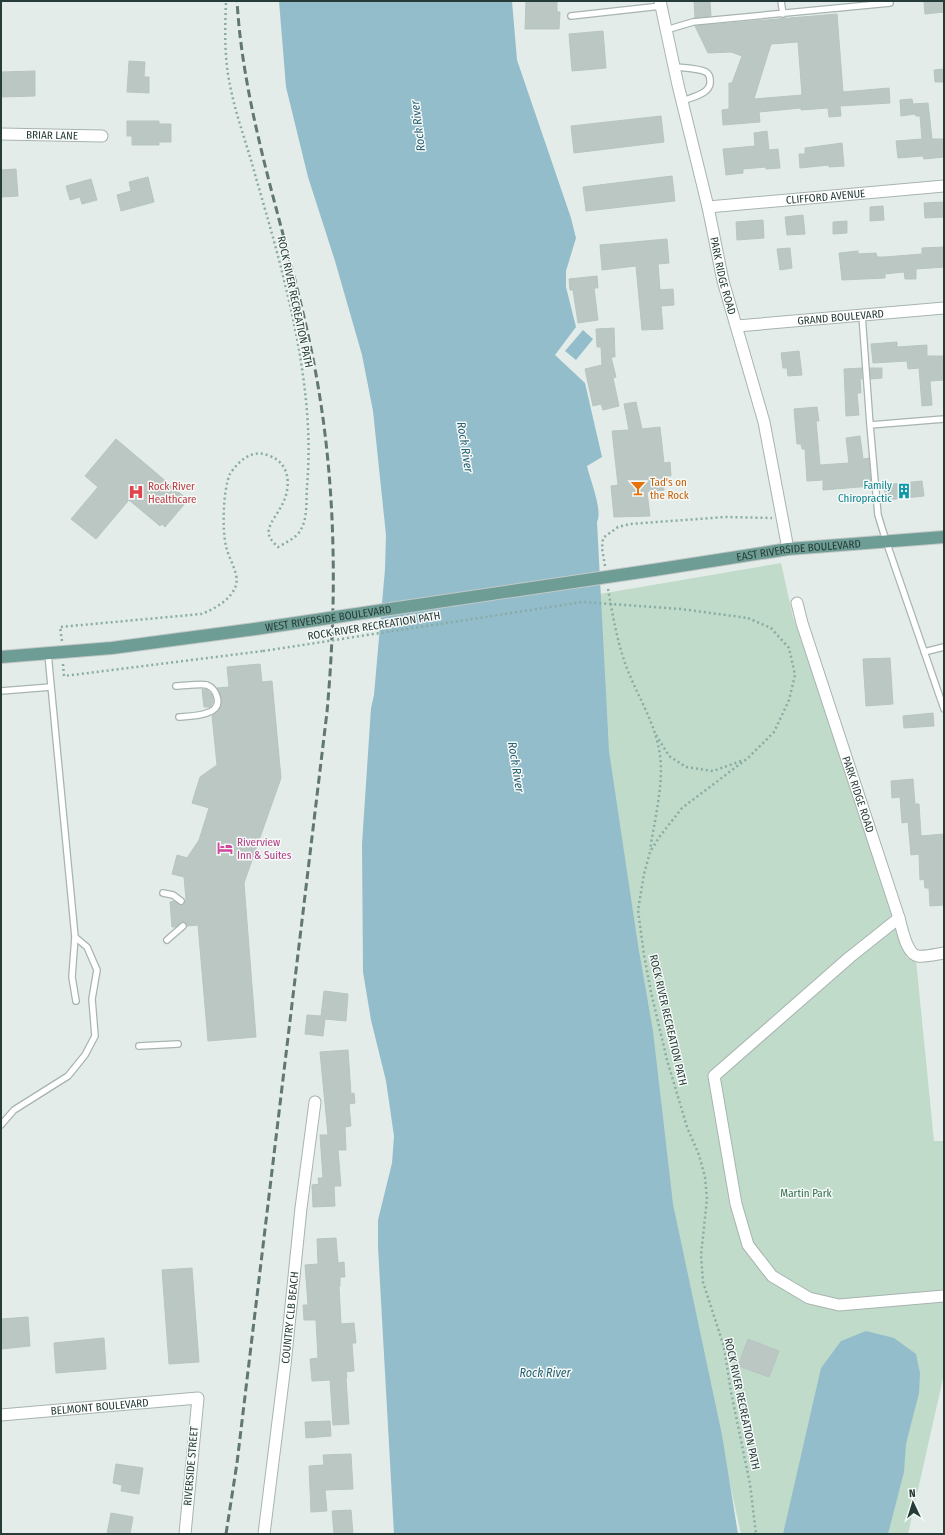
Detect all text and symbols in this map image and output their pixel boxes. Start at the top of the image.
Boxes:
water label: Rock River [408,99,428,152]
street label: BRIAR LANE [26,128,78,142]
street label: CLIFFORD AVENUE [785,187,866,207]
street label: ROCK RIVER RECREATION PATH [275,235,315,369]
street label: PARK RIDGE ROAD [708,236,739,316]
street label: GRAND BOULEVARD [797,307,884,327]
water label: Rock River [454,421,476,474]
place label: Tad's on the Rock [650,476,690,502]
bar icon: Tad's on the Rock [629,479,647,497]
place label: Family Chiropractic [838,479,892,505]
place label: Rock River Healthcare [148,480,197,506]
building icon: Family Chiropractic [895,482,913,500]
hospital icon: Rock River Healthcare [127,483,145,501]
street label: EAST RIVERSIDE BOULEVARD [735,537,861,564]
street label: WEST RIVERSIDE BOULEVARD [264,602,392,634]
street label: ROCK RIVER RECREATION PATH [307,609,441,643]
water label: Rock River [505,741,527,794]
street label: PARK RIDGE ROAD [840,755,877,834]
place label: Riverview Inn & Suites [237,836,292,862]
hotel icon: Riverview Inn & Suites [216,839,234,857]
street label: ROCK RIVER RECREATION PATH [647,953,689,1087]
park label: Martin Park [780,1187,833,1200]
street label: COUNTRY CLB BEACH [279,1271,301,1364]
street label: ROCK RIVER RECREATION PATH [722,1337,762,1471]
water label: Rock River [519,1366,571,1380]
street label: BELMONT BOULEVARD [50,1396,149,1417]
street label: RIVERSIDE STREET [181,1425,201,1506]
north arrow [893,1483,933,1523]
text: N [909,1487,916,1500]

